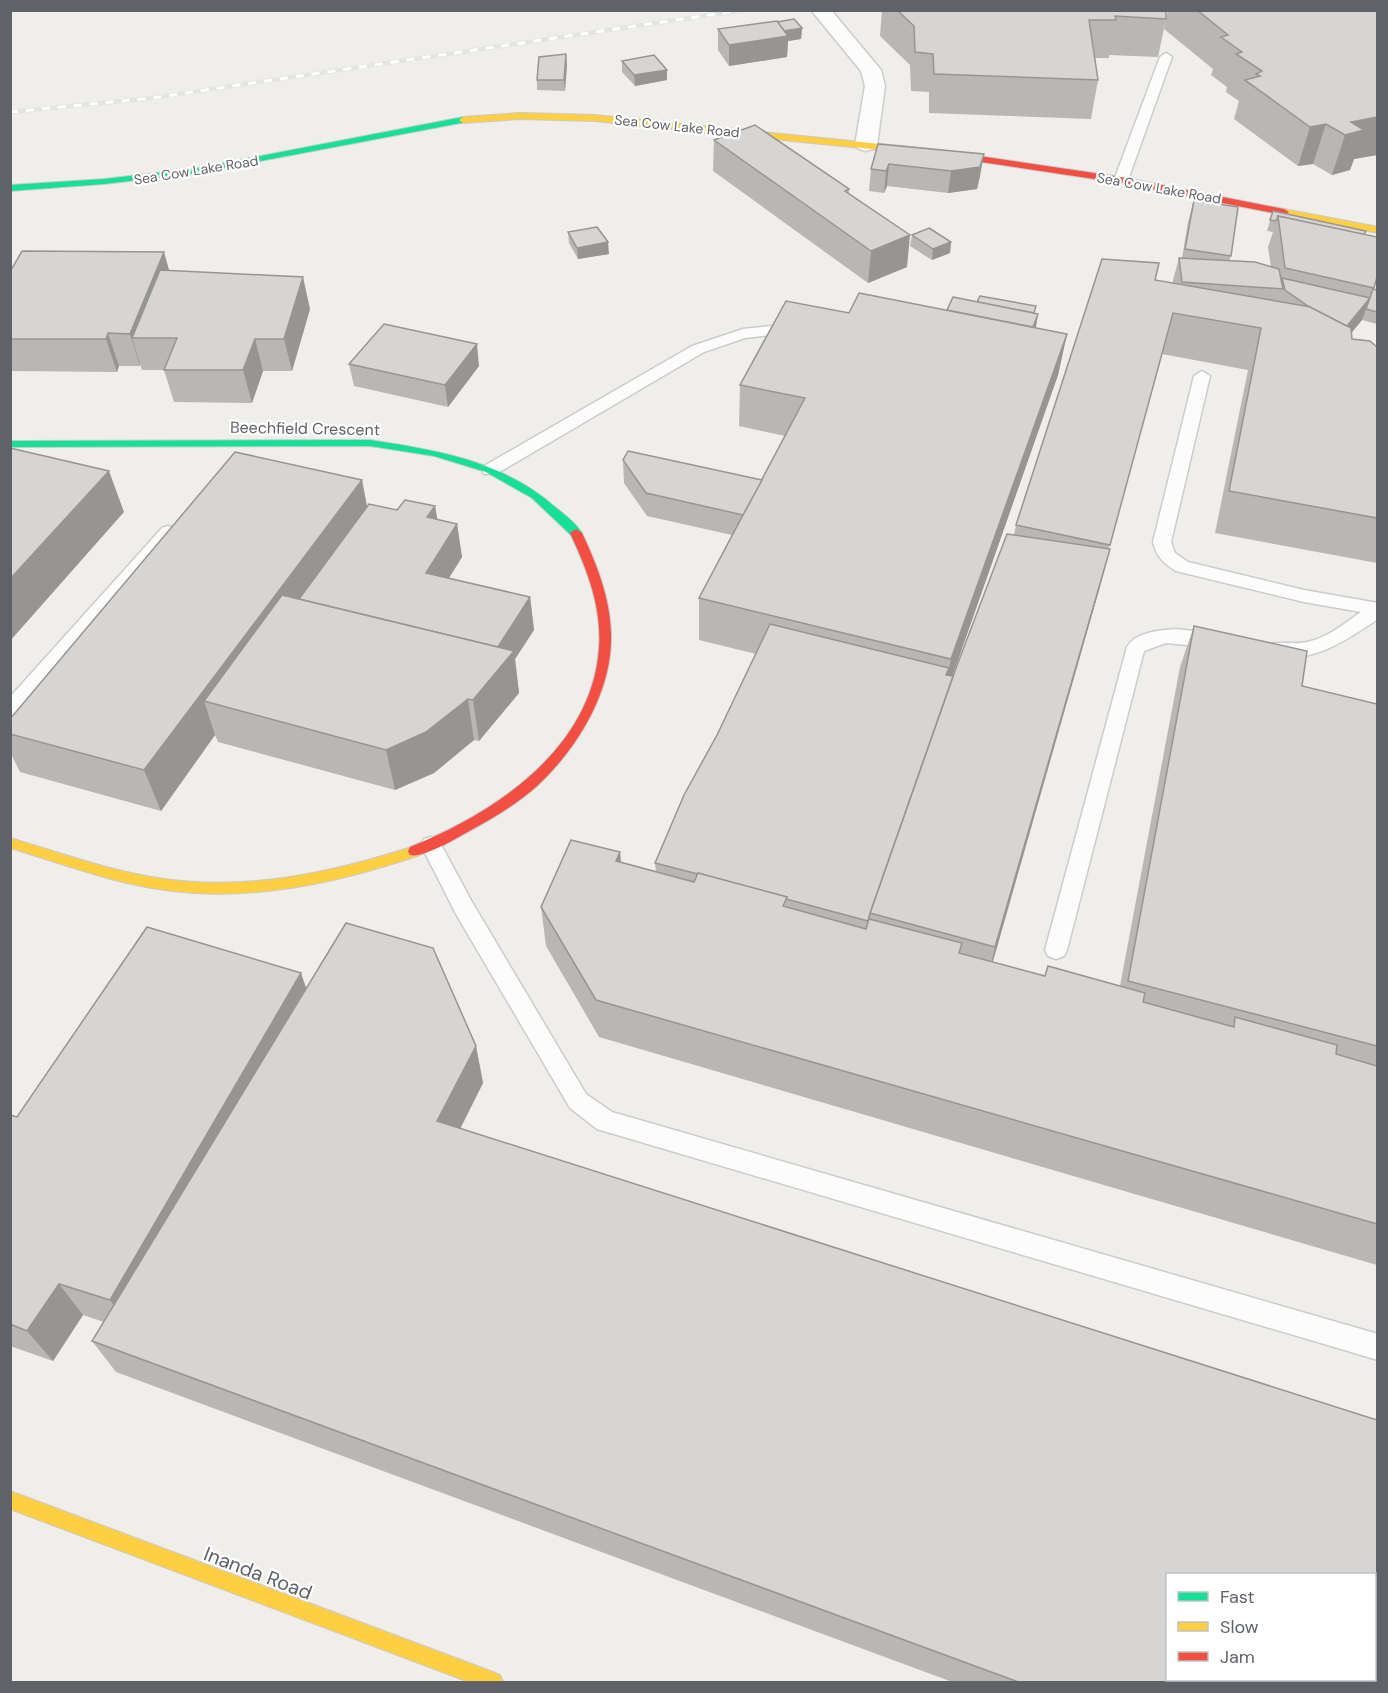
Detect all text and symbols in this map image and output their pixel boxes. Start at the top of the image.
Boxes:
street label: Sea Cow Lake Road [614,110,740,142]
street label: Sea Cow Lake Road [133,151,259,189]
street label: Sea Cow Lake Road [1096,168,1222,208]
street label: Beechfield Crescent [230,417,380,440]
street label: Inanda Road [200,1540,316,1606]
legend [1166,1573,1376,1681]
text: Fast [1220,1585,1255,1609]
text: Slow [1220,1615,1259,1639]
text: Jam [1220,1645,1255,1669]

